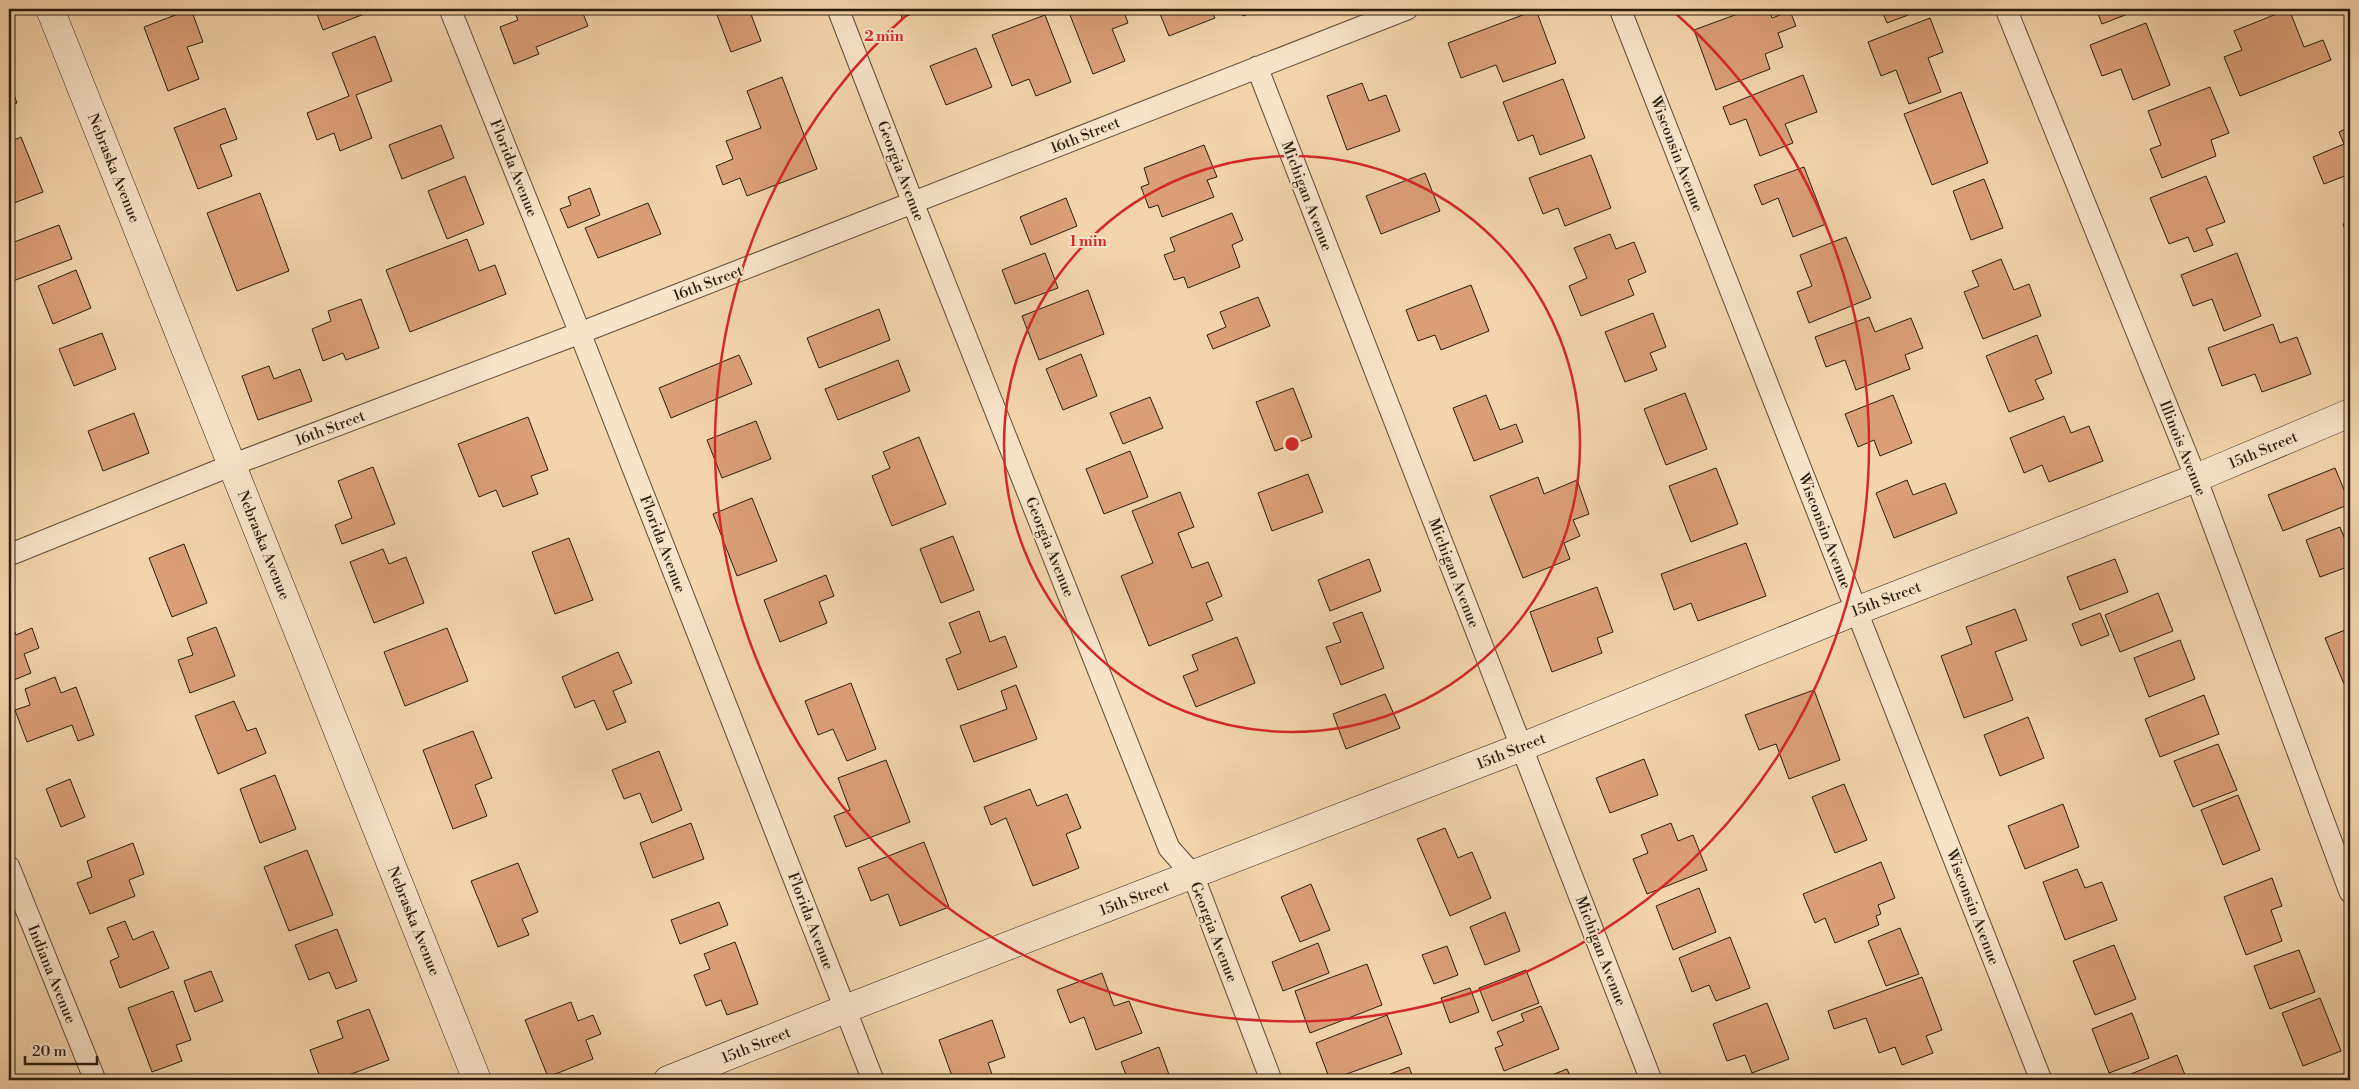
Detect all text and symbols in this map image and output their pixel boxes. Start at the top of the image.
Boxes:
text: 2 min [864,27,904,46]
street label: Wisconsin Avenue [1645,93,1707,215]
street label: Nebraska Avenue [83,111,144,226]
street label: 16th Street [1048,113,1123,158]
street label: Florida Avenue [485,117,542,220]
street label: Georgia Avenue [873,118,928,224]
street label: Michigan Avenue [1277,138,1336,254]
text: 1 min [1069,232,1107,251]
street label: 16th Street [671,261,746,305]
street label: Illinois Avenue [2155,398,2210,499]
street label: 16th Street [293,406,368,450]
street label: 15th Street [2226,427,2301,473]
centre of rings [1283,435,1301,453]
street label: Wisconsin Avenue [1793,470,1855,592]
street label: Nebraska Avenue [233,488,294,603]
street label: Florida Avenue [635,493,690,596]
street label: Georgia Avenue [1021,494,1078,600]
street label: Michigan Avenue [1424,515,1483,631]
street label: 15th Street [1849,577,1924,621]
street label: 15th Street [1474,729,1549,774]
street label: Wisconsin Avenue [1941,846,2003,968]
street label: Nebraska Avenue [383,864,444,979]
street label: Florida Avenue [783,870,838,973]
street label: 15th Street [1097,876,1172,920]
street label: Georgia Avenue [1186,879,1241,985]
street label: Michigan Avenue [1571,893,1630,1009]
street label: Indiana Avenue [23,922,80,1026]
street label: 15th Street [719,1023,794,1068]
scale bar [25,1034,98,1066]
text: 20 m [32,1042,67,1061]

